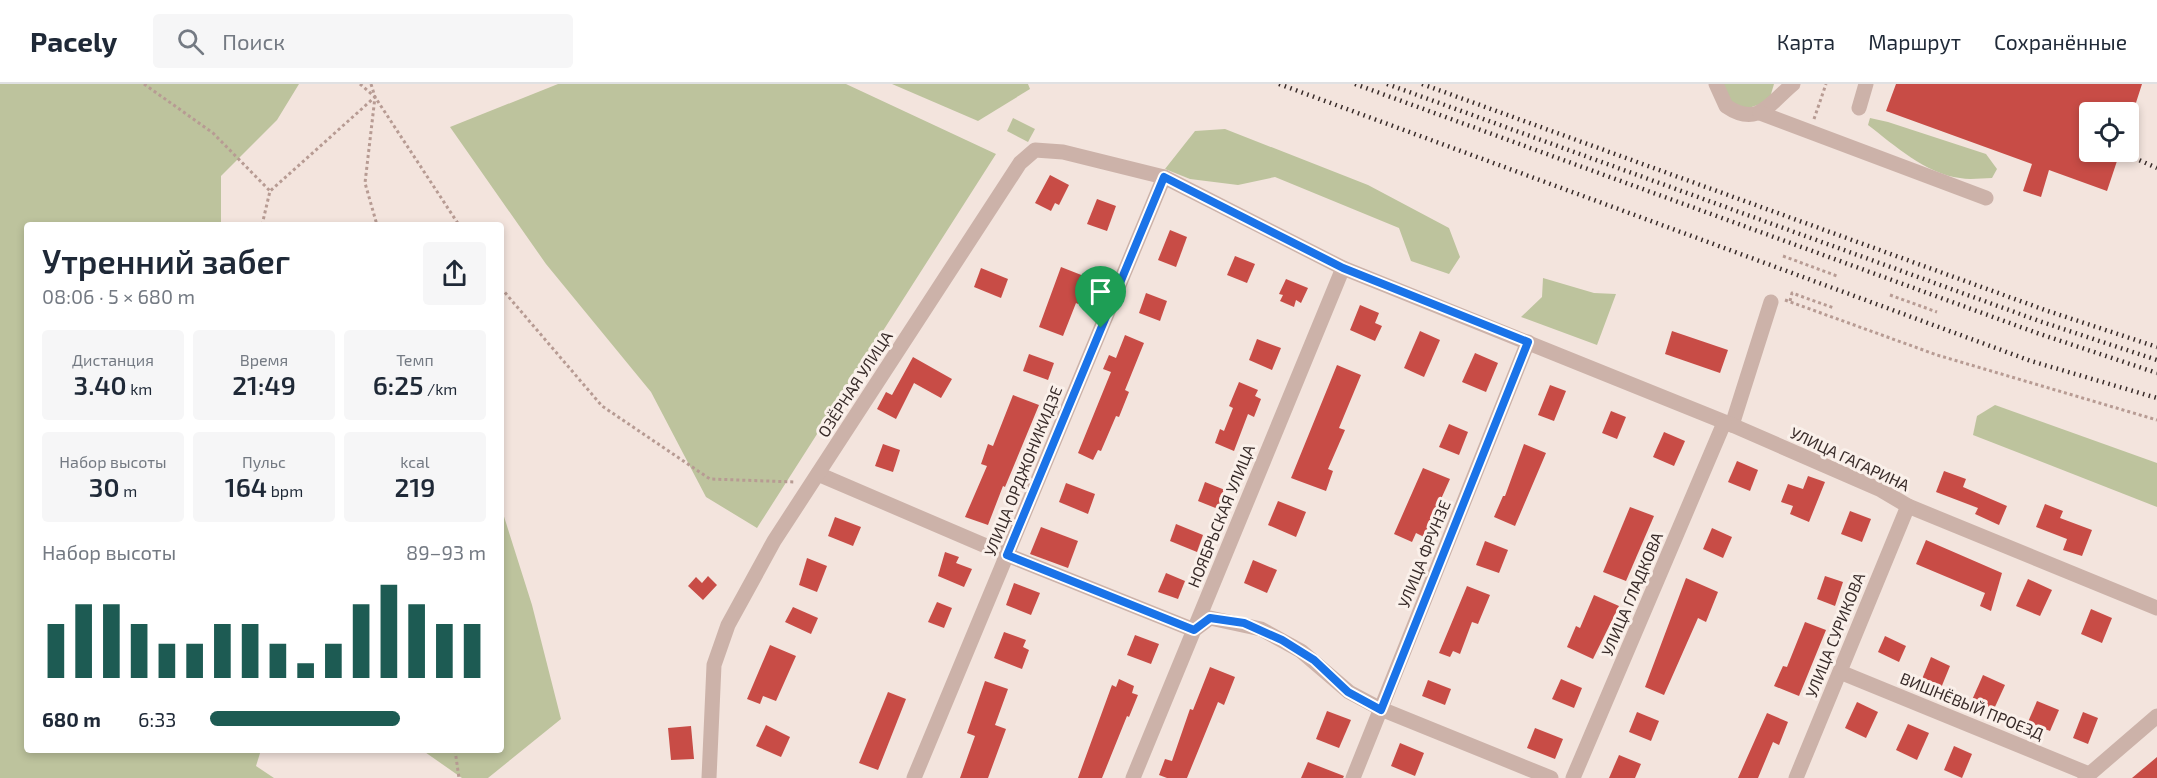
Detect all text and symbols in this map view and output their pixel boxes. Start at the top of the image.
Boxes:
search box [153,14,573,68]
text: Pacely [30,24,117,58]
icon: search [174,25,207,58]
text: Поиск [222,28,285,54]
text: Карта [1777,29,1835,54]
text: Маршрут [1868,29,1961,54]
text: Сохранённые [1994,29,2127,54]
map controls [2079,102,2139,162]
button: locate [2079,102,2139,162]
text: Утренний забег [42,241,290,281]
button: share [423,242,486,305]
pin [1075,266,1126,328]
icon: arrive [1084,275,1117,308]
text: 08:06 · 5 × 680 m [42,284,195,308]
street label: ОЗЁРНАЯ УЛИЦА [813,327,896,440]
text: Дистанция [72,350,154,369]
text: Время [240,350,288,369]
text: Темп [396,350,434,369]
text: 3.40 [74,369,127,400]
text: 21:49 [232,369,296,400]
text: 6:25 [373,369,423,400]
text: km [127,379,152,398]
text: /km [423,379,457,398]
street label: УЛИЦА ОРДЖОНИКИДЗЕ [980,383,1065,559]
street label: УЛИЦА ГАГАРИНА [1788,423,1913,495]
street label: НОЯБРЬСКАЯ УЛИЦА [1183,441,1258,590]
text: Набор высоты [59,452,167,471]
text: Пульс [242,452,286,471]
text: kcal [400,452,430,471]
text: 30 [89,471,120,502]
text: 164 [225,471,267,502]
text: 219 [395,471,435,502]
text: m [120,481,137,500]
text: bpm [267,481,303,500]
street label: УЛИЦА ФРУНЗЕ [1393,497,1454,610]
street label: УЛИЦА ГЛАДКОВА [1597,529,1666,659]
text: Набор высоты [42,540,176,564]
text: 89–93 m [406,540,486,564]
street label: УЛИЦА СУРИКОВА [1801,570,1868,700]
street label: ВИШНЁВЫЙ ПРОЕЗД [1898,668,2047,743]
text: 680 m [42,707,101,731]
text: 6:33 [138,707,176,731]

